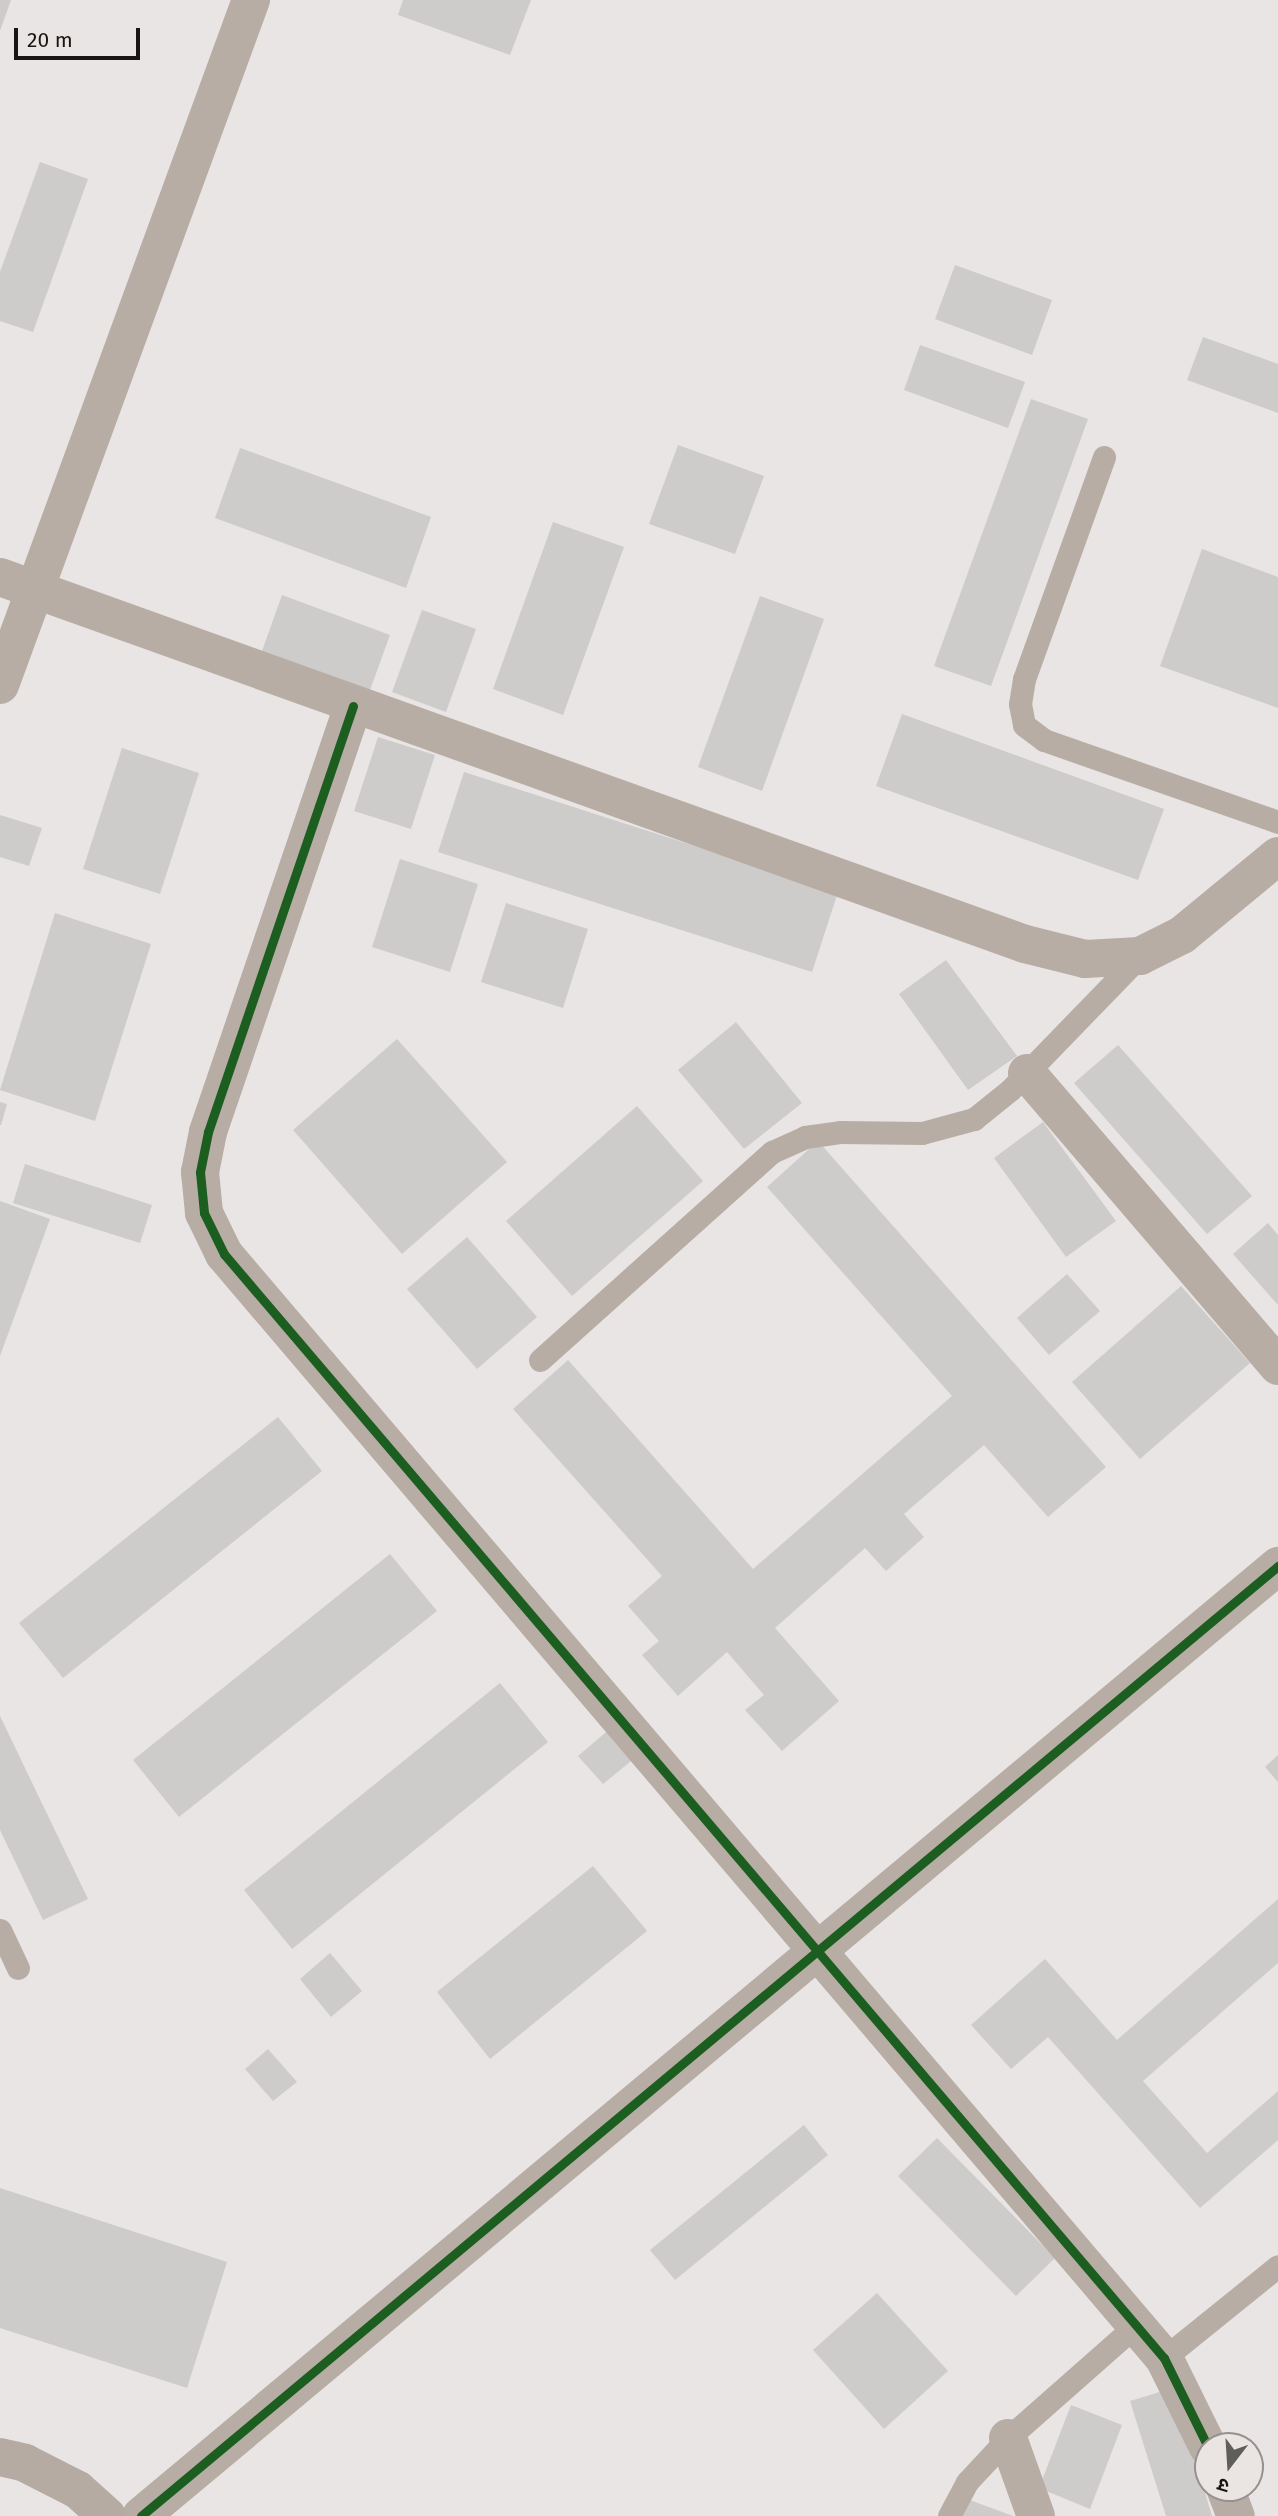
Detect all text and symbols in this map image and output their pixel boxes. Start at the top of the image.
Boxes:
scale bar [18,14,144,58]
text: 20 m [27,27,73,53]
north arrow [1194,2432,1264,2502]
text: उ [1215,2473,1232,2498]

